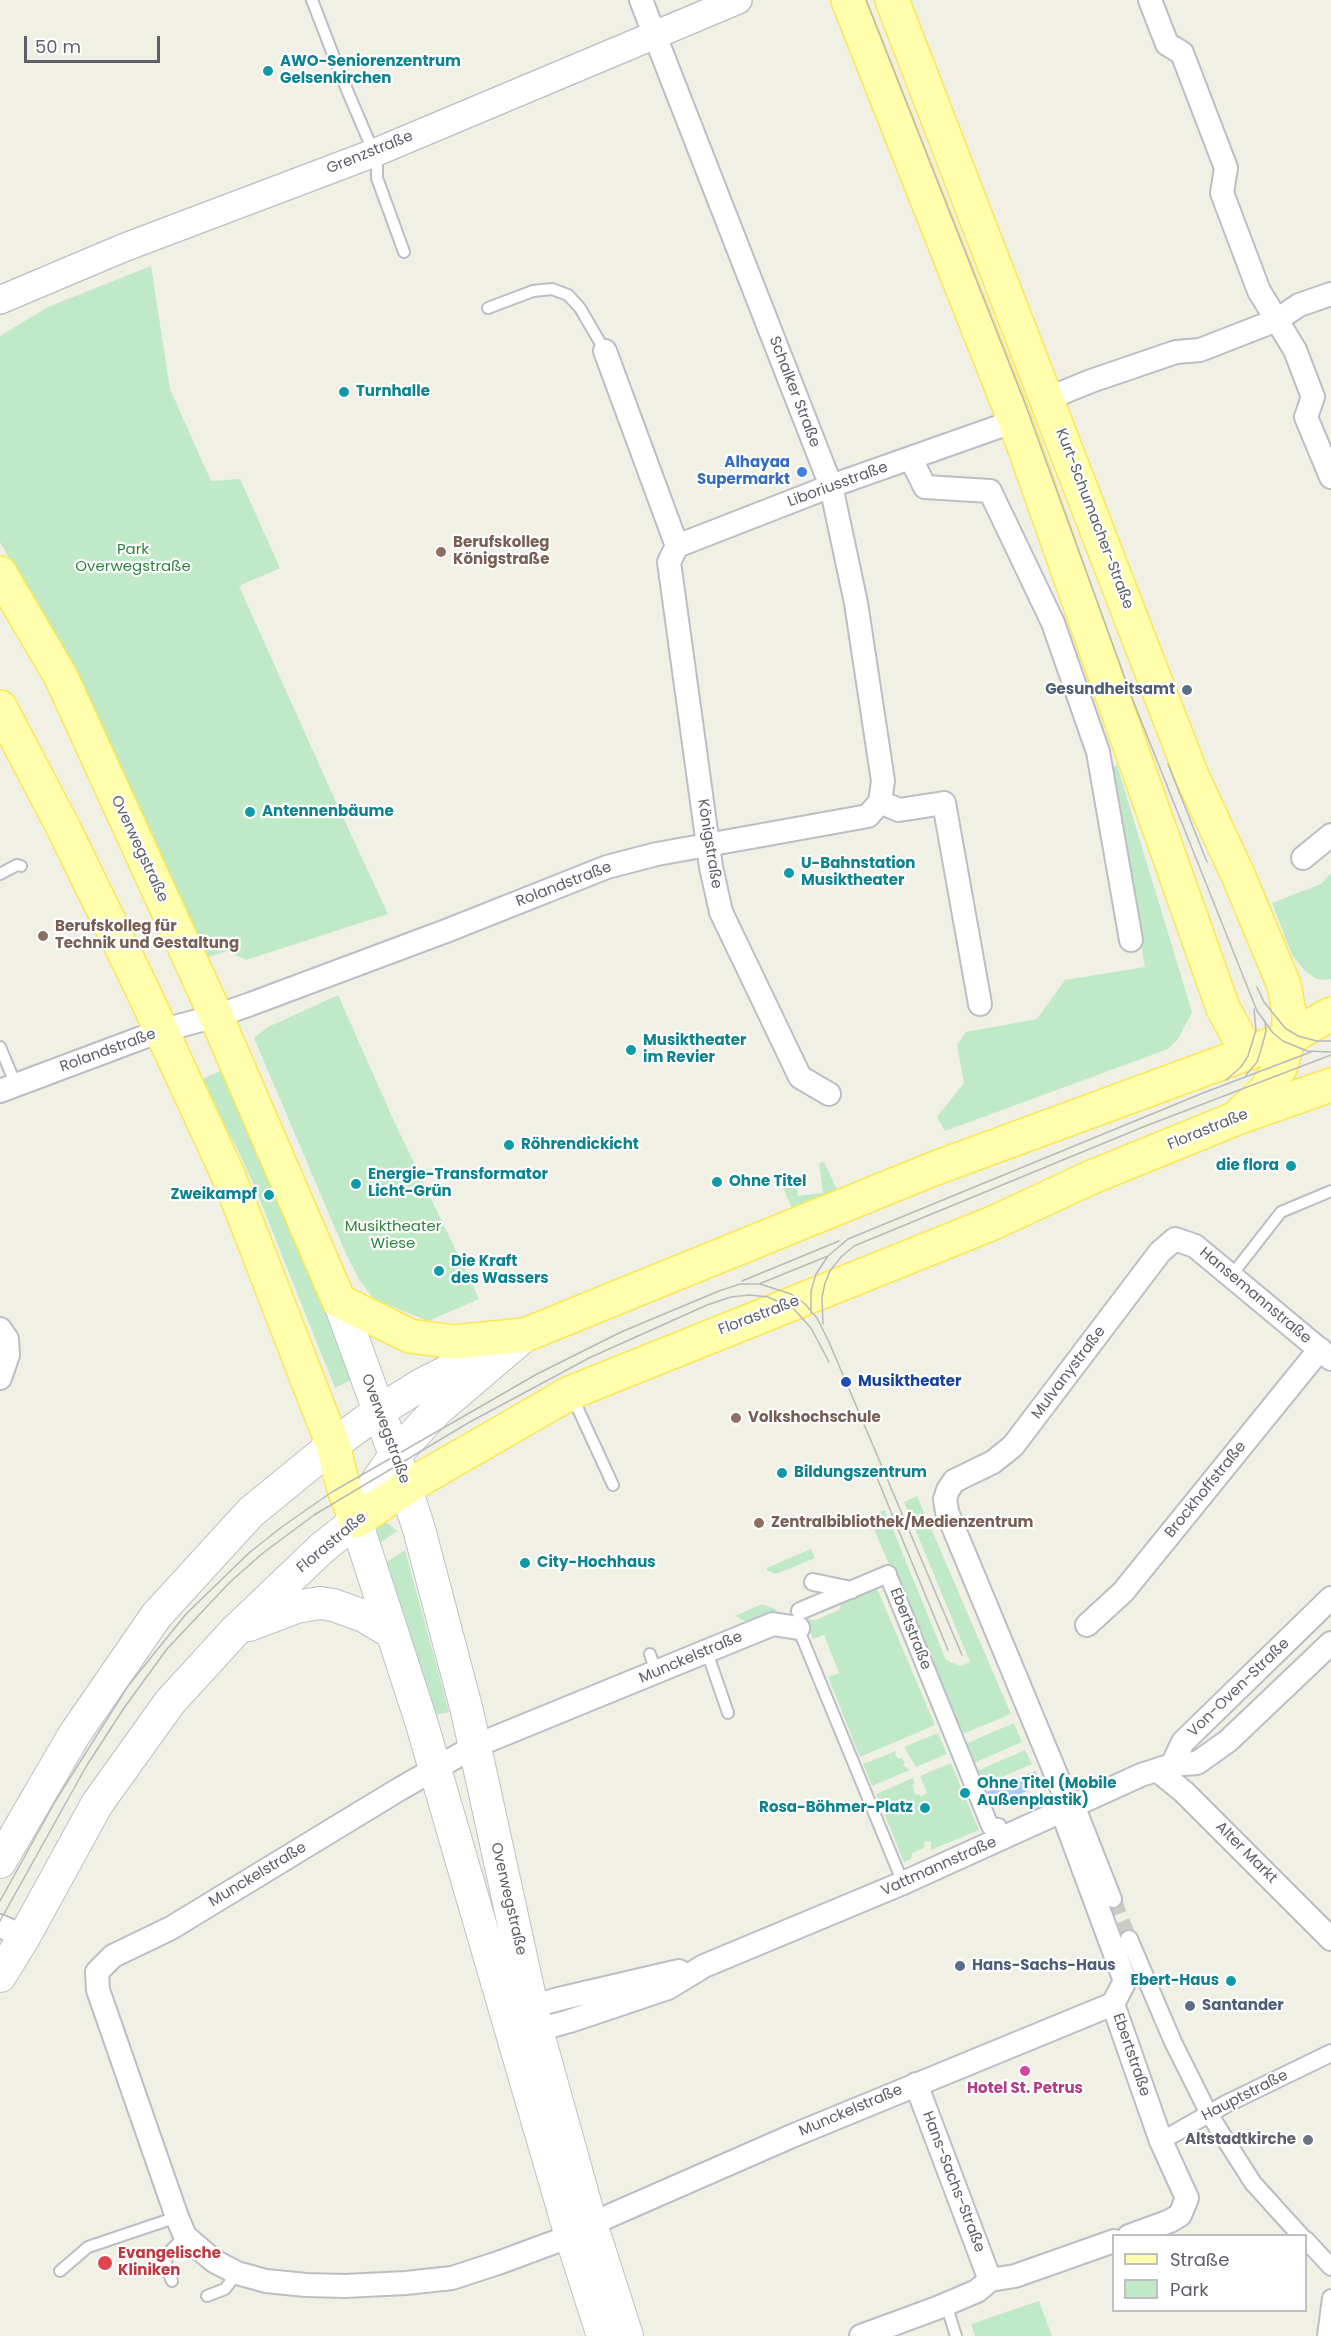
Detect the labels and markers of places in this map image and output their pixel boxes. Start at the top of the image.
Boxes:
place label: AWO-Seniorenzentrum Gelsenkirchen [280,53,461,88]
marker: AWO-Seniorenzentrum Gelsenkirchen [261,64,275,78]
place label: Turnhalle [356,383,430,401]
marker: Turnhalle [337,385,351,399]
place label: Alhayaa Supermarkt [697,454,790,489]
marker: Alhayaa Supermarkt [795,465,809,479]
place label: Berufskolleg Königstraße [453,534,550,569]
marker: Berufskolleg Königstraße [434,545,448,559]
place label: Gesundheitsamt [1045,681,1175,699]
marker: Gesundheitsamt [1180,683,1194,697]
place label: Antennenbäume [262,803,394,821]
marker: Antennenbäume [243,805,257,819]
place label: U-Bahnstation Musiktheater [801,855,915,890]
marker: U-Bahnstation Musiktheater [782,866,796,880]
place label: Berufskolleg für Technik und Gestaltung [55,918,239,953]
marker: Berufskolleg für Technik und Gestaltung [36,929,50,943]
place label: Musiktheater im Revier [643,1032,746,1067]
marker: Musiktheater im Revier [624,1043,638,1057]
place label: Röhrendickicht [521,1136,639,1154]
marker: Röhrendickicht [502,1138,516,1152]
place label: die flora [1216,1157,1279,1175]
marker: die flora [1284,1159,1298,1173]
place label: Energie-Transformator Licht-Grün [368,1166,548,1201]
place label: Ohne Titel [729,1173,806,1191]
marker: Ohne Titel [710,1175,724,1189]
marker: Energie-Transformator Licht-Grün [349,1177,363,1191]
place label: Zweikampf [170,1186,257,1204]
marker: Zweikampf [262,1188,276,1202]
place label: Die Kraft des Wassers [451,1253,549,1288]
marker: Die Kraft des Wassers [432,1264,446,1278]
place label: Musiktheater [858,1373,961,1391]
marker: Musiktheater [839,1375,853,1389]
place label: Volkshochschule [748,1409,881,1427]
marker: Volkshochschule [729,1411,743,1425]
place label: Bildungszentrum [794,1464,927,1482]
marker: Bildungszentrum [775,1466,789,1480]
place label: Zentralbibliothek/Medienzentrum [771,1514,1033,1532]
marker: Zentralbibliothek/Medienzentrum [752,1516,766,1530]
place label: City-Hochhaus [537,1554,656,1572]
marker: City-Hochhaus [518,1556,532,1570]
place label: Ohne Titel (Mobile Außenplastik) [977,1775,1116,1810]
marker: Ohne Titel (Mobile Außenplastik) [958,1786,972,1800]
place label: Rosa-Böhmer-Platz [759,1799,913,1817]
marker: Rosa-Böhmer-Platz [918,1801,932,1815]
place label: Hans-Sachs-Haus [972,1957,1116,1975]
marker: Hans-Sachs-Haus [953,1959,967,1973]
place label: Ebert-Haus [1131,1972,1219,1990]
marker: Ebert-Haus [1224,1974,1238,1988]
place label: Santander [1202,1997,1284,2015]
marker: Santander [1183,1999,1197,2013]
marker: Hotel St. Petrus [1018,2064,1032,2078]
place label: Hotel St. Petrus [967,2080,1083,2098]
place label: Altstadtkirche [1185,2131,1296,2149]
marker: Altstadtkirche [1301,2133,1315,2147]
place label: Evangelische Kliniken [118,2245,221,2280]
marker: Evangelische Kliniken [96,2254,114,2272]

